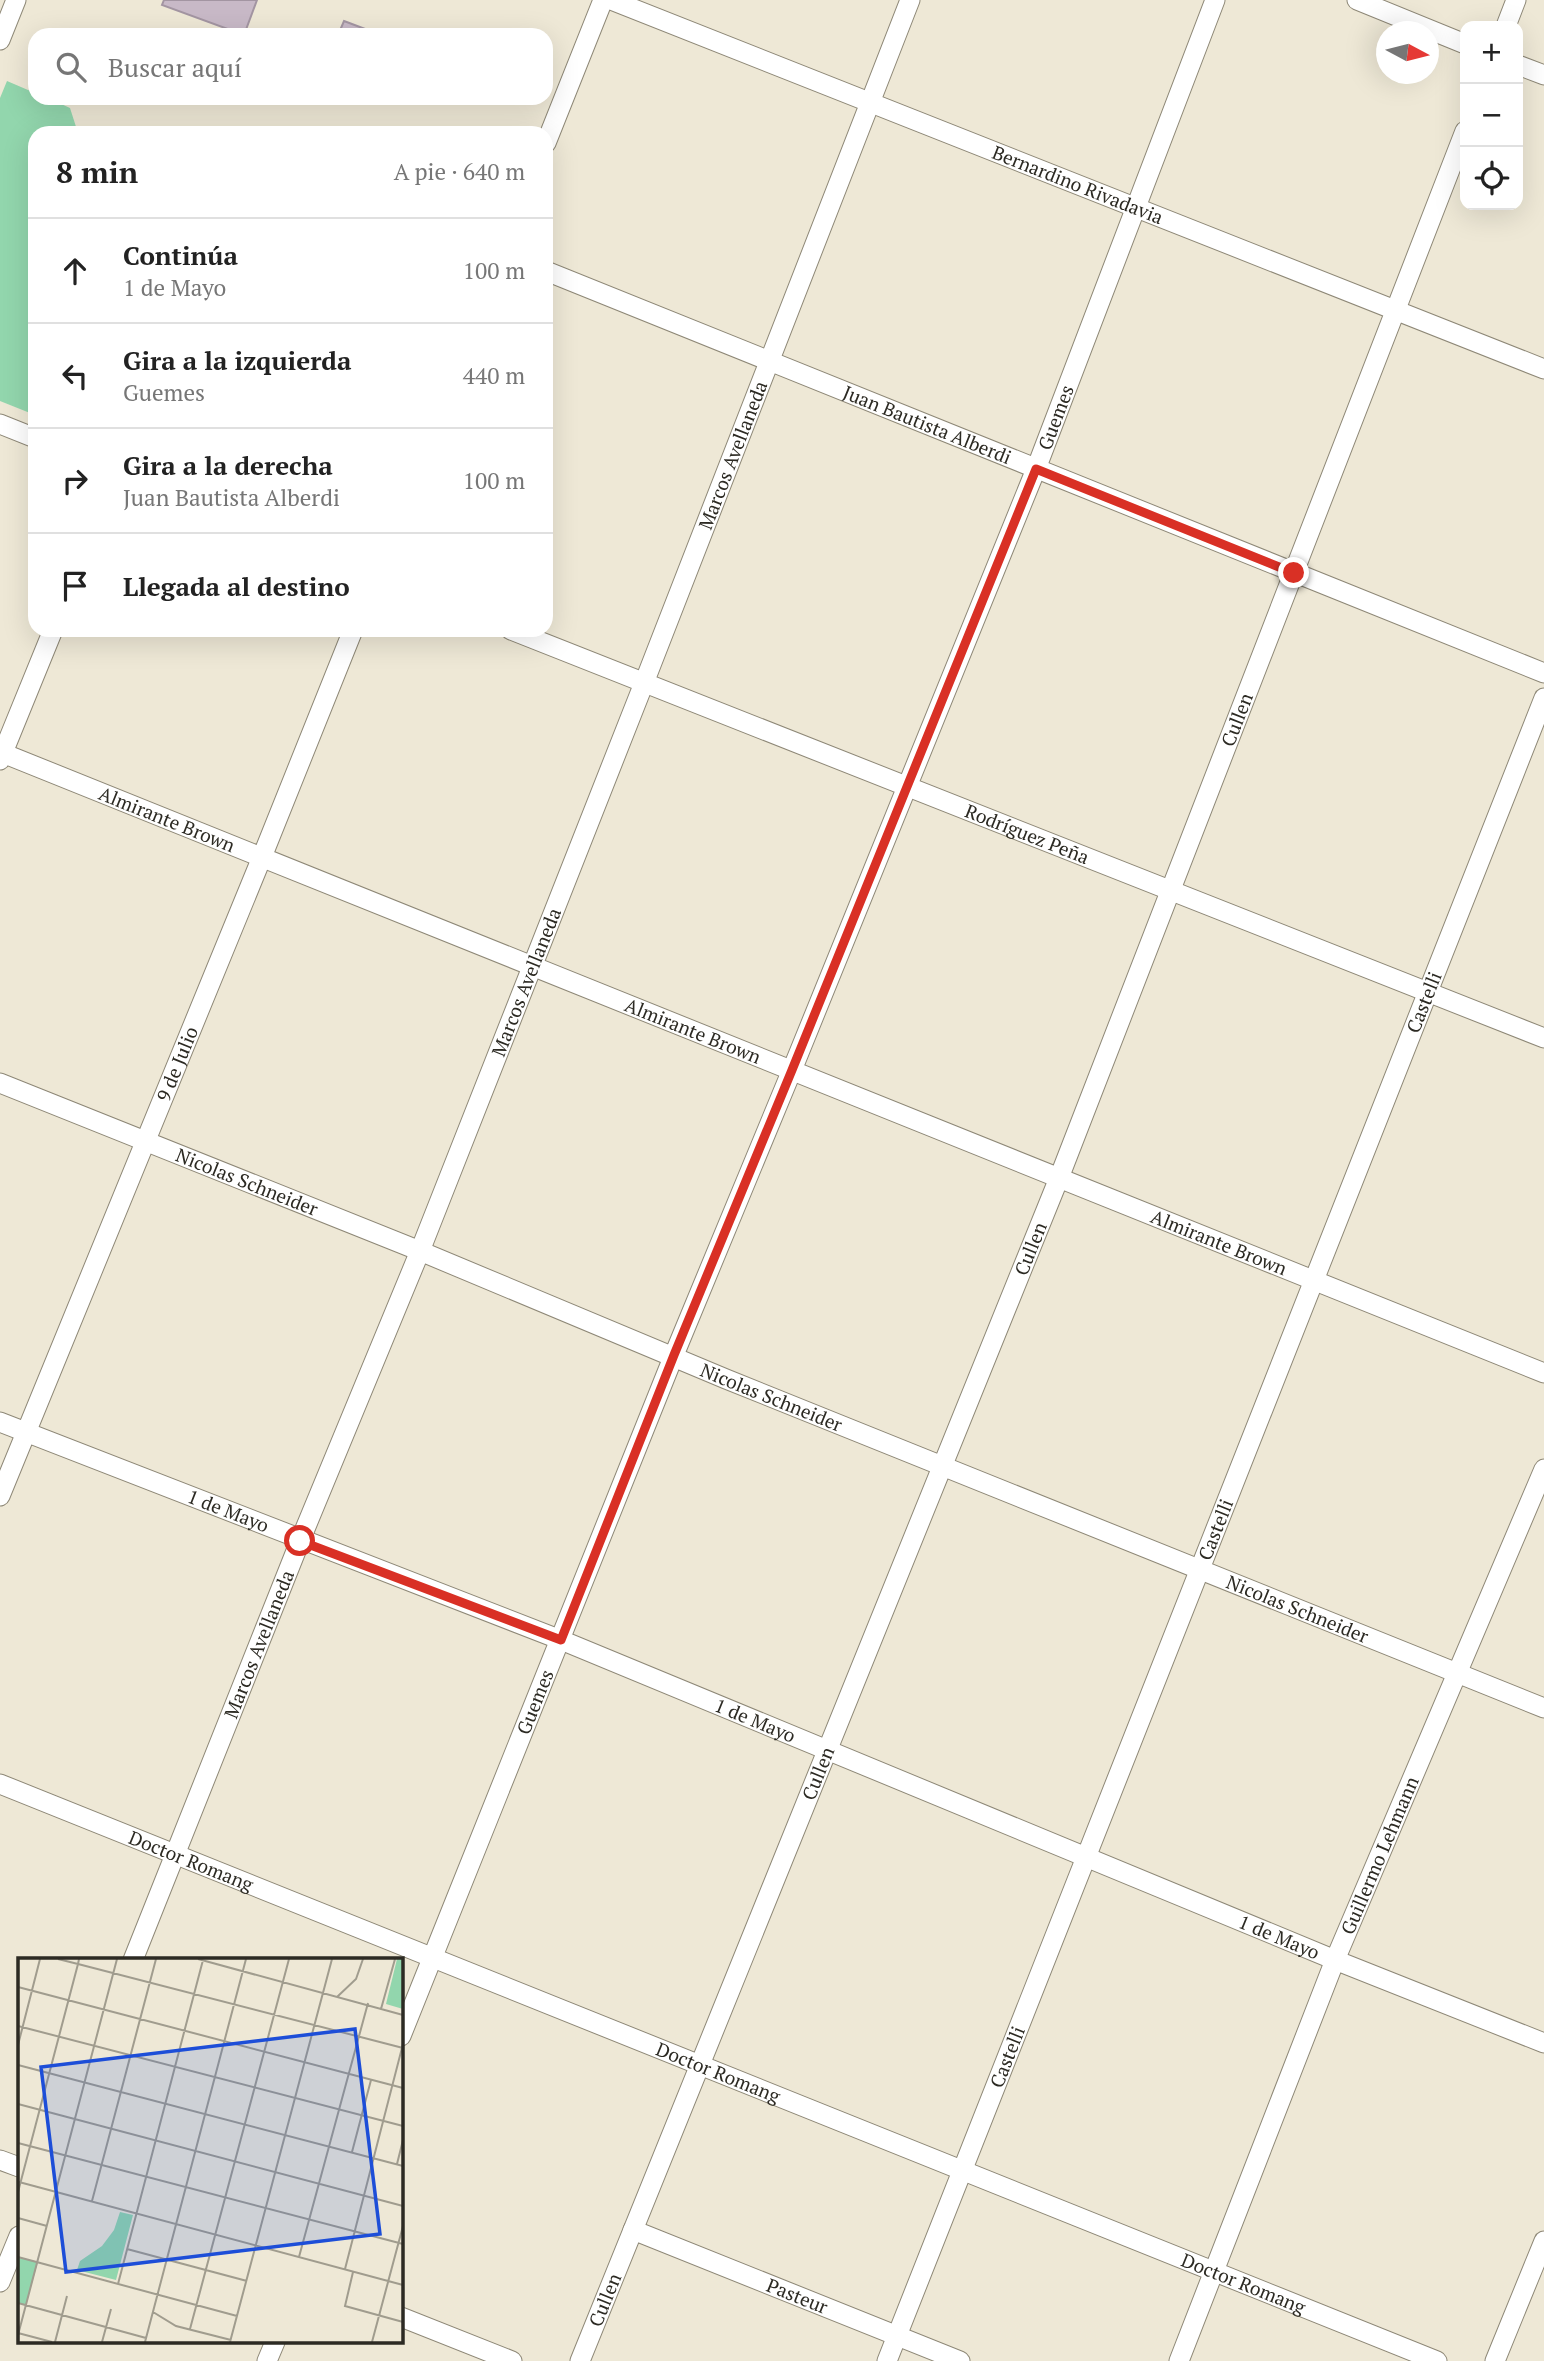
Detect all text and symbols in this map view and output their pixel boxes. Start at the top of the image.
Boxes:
north arrow [1376,21,1439,84]
map controls [1460,21,1523,210]
button: + [1460,21,1523,84]
search box [28,28,553,105]
icon: search [52,48,90,86]
text: Buscar aquí [108,50,242,84]
button: − [1460,84,1523,147]
street label: Bernardino Rivadavia [989,139,1167,229]
button: locate [1460,147,1523,210]
text: 8 min [56,152,138,192]
text: A pie · 640 m [394,156,525,187]
text: Continúa [123,238,238,272]
icon: ahead [56,252,94,290]
text: 100 m [463,255,525,286]
text: 1 de Mayo [123,272,226,303]
text: Gira a la izquierda [123,343,351,377]
icon: left [56,357,94,395]
text: 440 m [463,360,525,391]
text: Guemes [123,377,205,408]
street label: Marcos Avellaneda [692,377,773,533]
street label: Juan Bautista Alberdi [840,379,1015,469]
street label: Guemes [1031,381,1079,453]
text: Gira a la derecha [123,448,333,482]
icon: right [56,462,94,500]
text: 100 m [463,465,525,496]
text: Juan Bautista Alberdi [123,482,340,513]
route end [1278,557,1309,588]
icon: arrive [56,567,94,605]
text: Llegada al destino [123,569,350,603]
street label: Cullen [1215,689,1258,750]
street label: Almirante Brown [95,780,239,857]
street label: Rodríguez Peña [962,798,1093,869]
street label: Marcos Avellaneda [485,904,566,1060]
street label: Castelli [1400,968,1447,1036]
street label: Almirante Brown [621,992,765,1069]
street label: 9 de Julio [150,1022,203,1105]
street label: Nicolas Schneider [172,1142,323,1221]
street label: Almirante Brown [1147,1203,1291,1280]
street label: Cullen [1008,1218,1052,1279]
street label: Nicolas Schneider [697,1357,847,1437]
street label: 1 de Mayo [184,1483,273,1537]
street label: Castelli [1192,1495,1238,1564]
route start [284,1525,315,1556]
street label: Marcos Avellaneda [218,1566,299,1722]
street label: Nicolas Schneider [1223,1569,1373,1648]
street label: Guemes [510,1666,559,1738]
street label: 1 de Mayo [711,1692,800,1748]
street label: Cullen [795,1743,839,1804]
street label: Guillermo Lehmann [1334,1772,1424,1938]
street label: Doctor Romang [125,1824,258,1897]
street label: 1 de Mayo [1235,1909,1324,1964]
inset map [18,1958,402,2344]
street label: Castelli [983,2022,1030,2091]
street label: Doctor Romang [653,2036,785,2108]
street label: Doctor Romang [1178,2247,1310,2319]
street label: Cullen [582,2269,626,2330]
street label: Pasteur [763,2272,832,2319]

